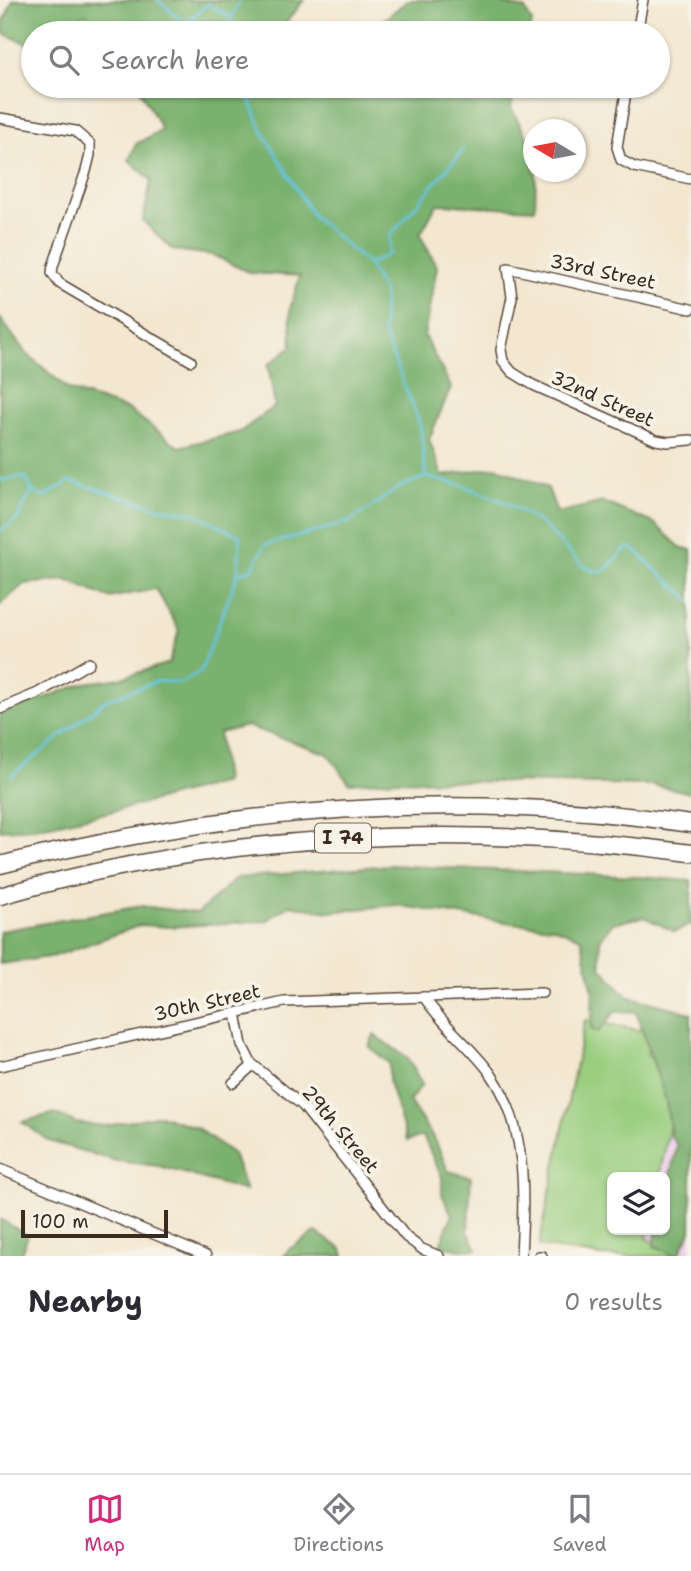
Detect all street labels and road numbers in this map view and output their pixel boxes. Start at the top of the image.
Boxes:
street label: 33rd Street [548,248,658,295]
street label: 32nd Street [547,365,658,432]
road number: I 74 [315,824,371,852]
street label: 30th Street [151,978,263,1027]
street label: 29th Street [296,1080,385,1179]

